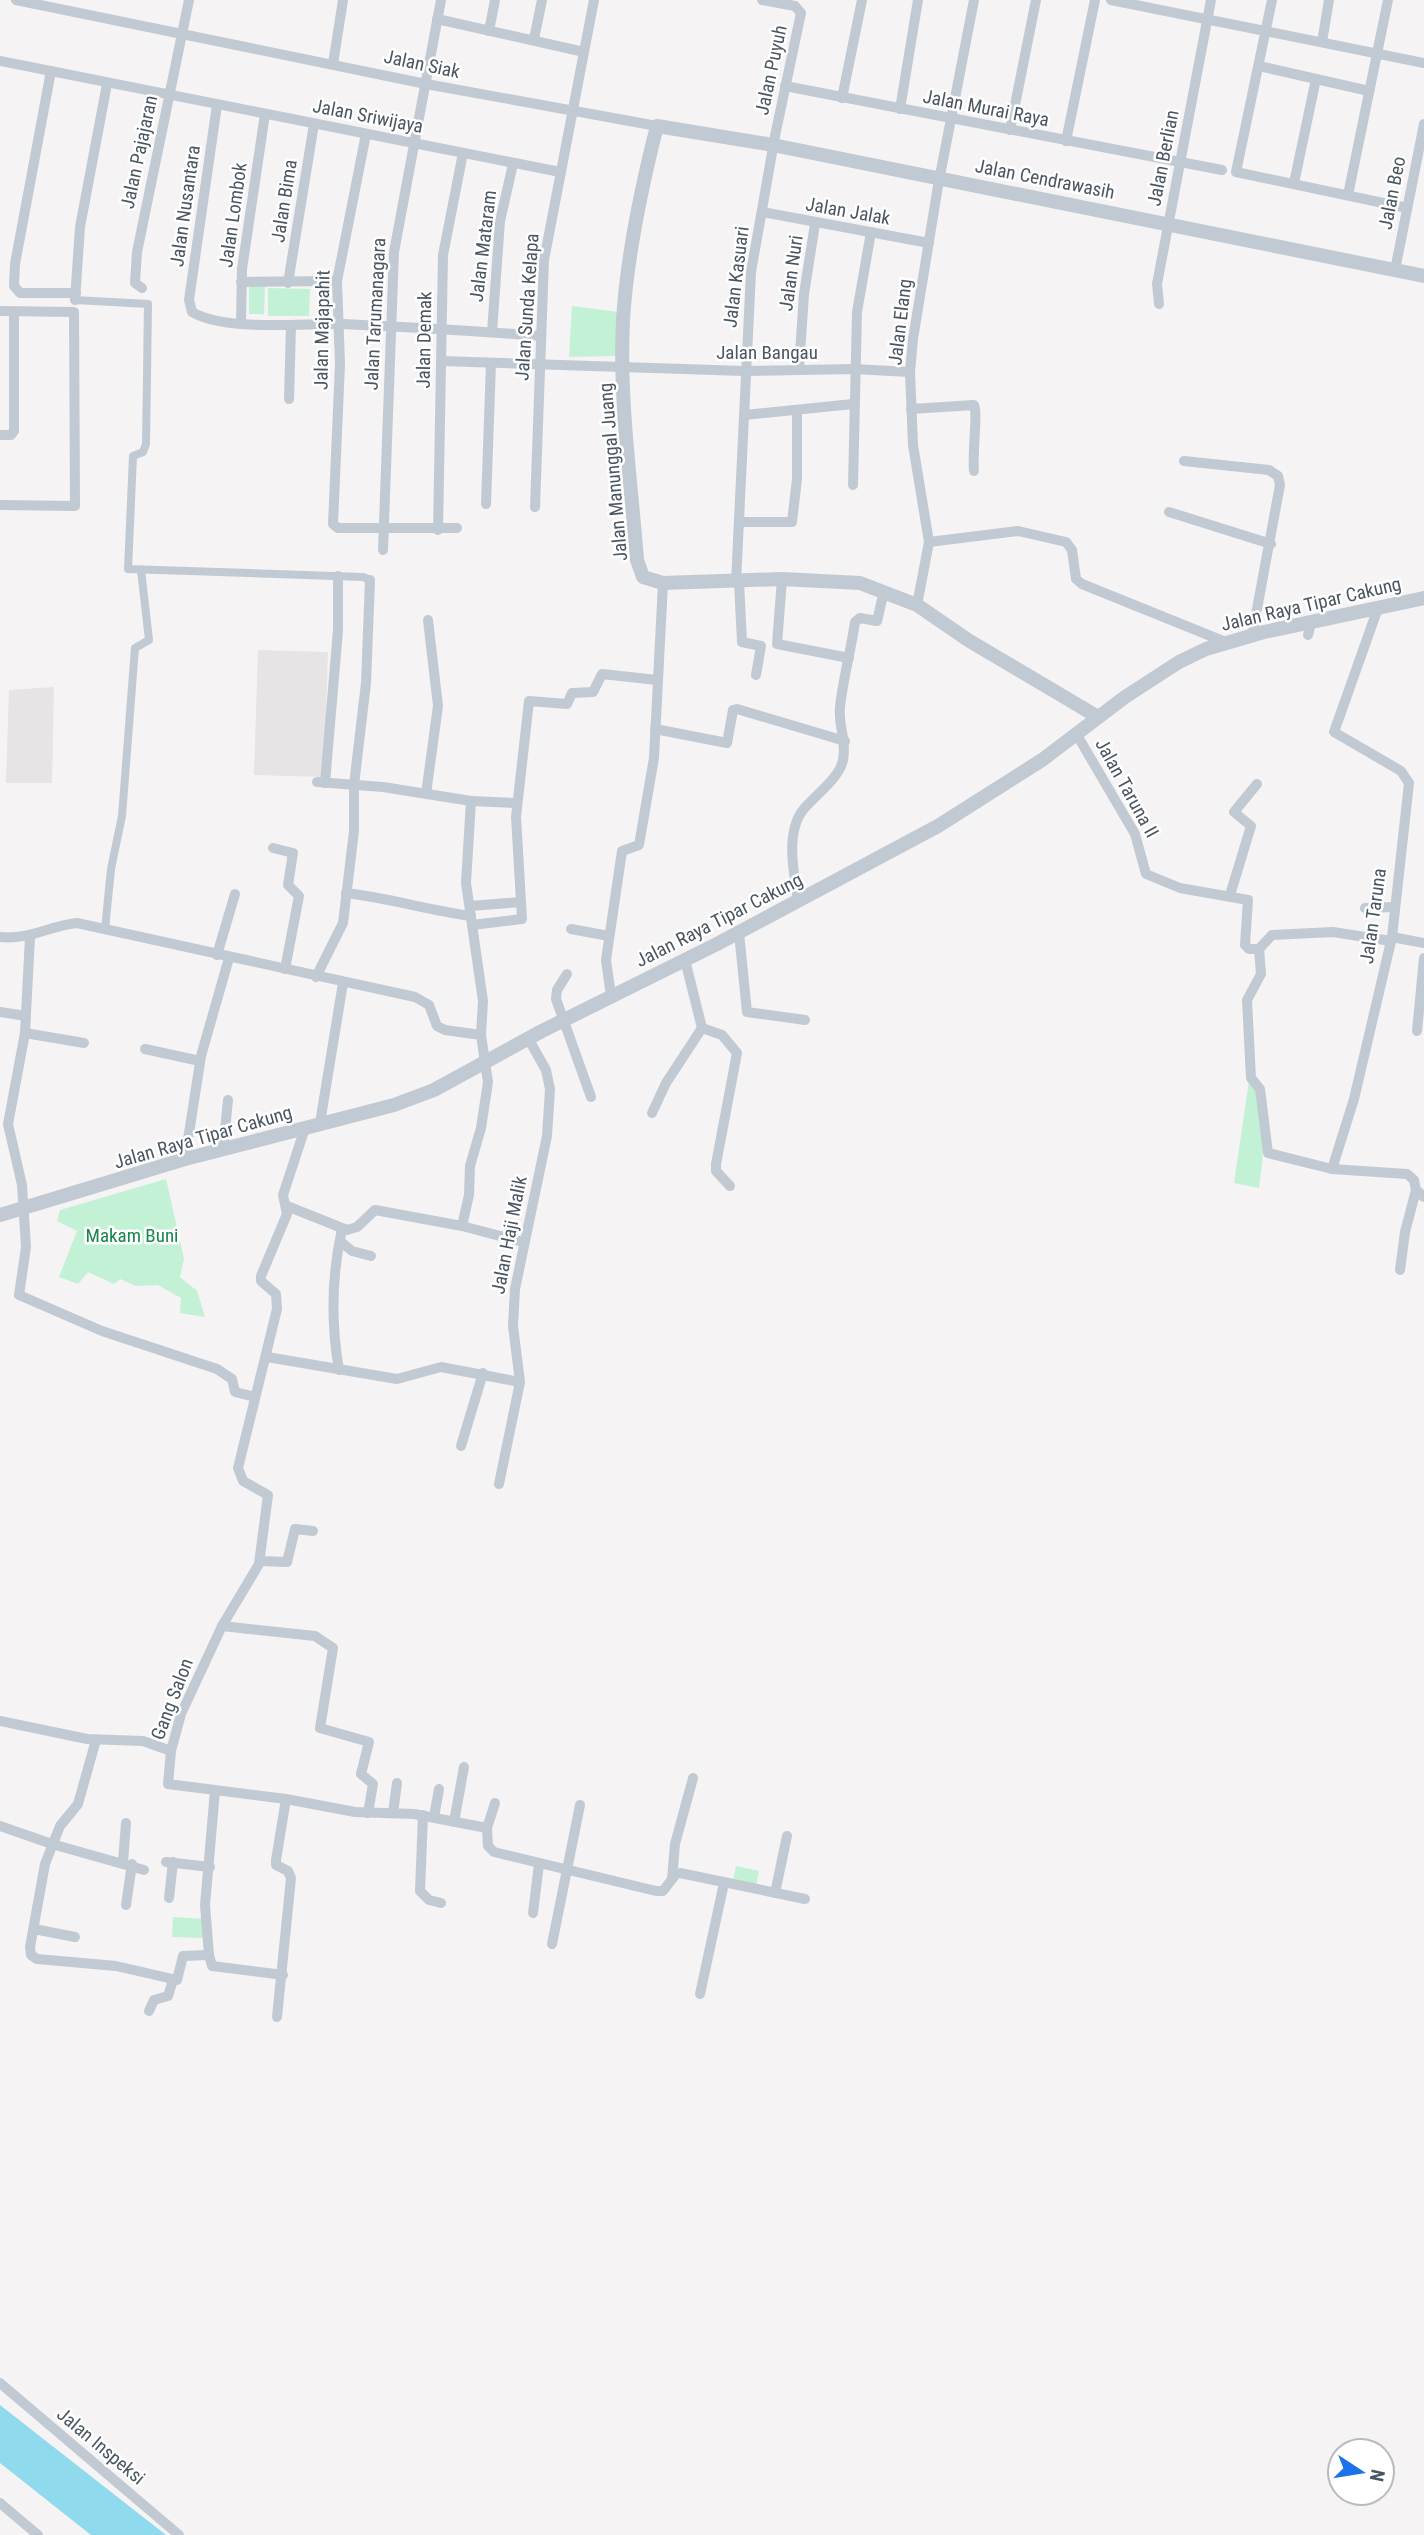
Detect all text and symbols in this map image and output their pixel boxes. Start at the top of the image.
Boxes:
street label: Jalan Puyuh [750,23,792,117]
street label: Jalan Siak [382,45,463,83]
street label: Jalan Murai Raya [921,84,1051,132]
street label: Jalan Pajajaran [116,93,162,211]
street label: Jalan Sriwijaya [311,94,425,138]
street label: Jalan Berlian [1142,108,1184,208]
street label: Jalan Nusantara [165,144,205,268]
street label: Jalan Cendrawasih [973,154,1117,204]
street label: Jalan Beo [1374,154,1410,232]
street label: Jalan Bima [266,158,302,244]
street label: Jalan Lombok [214,161,252,269]
street label: Jalan Mataram [465,189,501,303]
street label: Jalan Jalak [804,192,893,230]
street label: Jalan Kasuari [718,225,754,329]
street label: Jalan Sunda Kelapa [510,233,544,381]
street label: Jalan Nuri [774,234,808,312]
street label: Jalan Tarumanagara [360,237,390,391]
street label: Jalan Majapahit [309,270,335,390]
street label: Jalan Elang [883,278,917,366]
street label: Jalan Demak [412,291,436,389]
street label: Jalan Bangau [716,341,818,364]
street label: Jalan Manunggal Juang [594,382,632,562]
street label: Jalan Raya Tipar Cakung [1219,572,1403,636]
street label: Jalan Taruna II [1090,734,1164,842]
street label: Jalan Taruna [1355,867,1391,965]
street label: Jalan Raya Tipar Cakung [632,868,806,972]
street label: Jalan Raya Tipar Cakung [111,1101,295,1173]
street label: Jalan Haji Malik [486,1174,532,1296]
park label: Makam Buni [86,1224,178,1247]
street label: Gang Salon [146,1655,198,1743]
street label: Jalan Inspeksi [52,2403,150,2489]
north arrow [1326,2437,1396,2507]
text: N [1365,2467,1390,2484]

